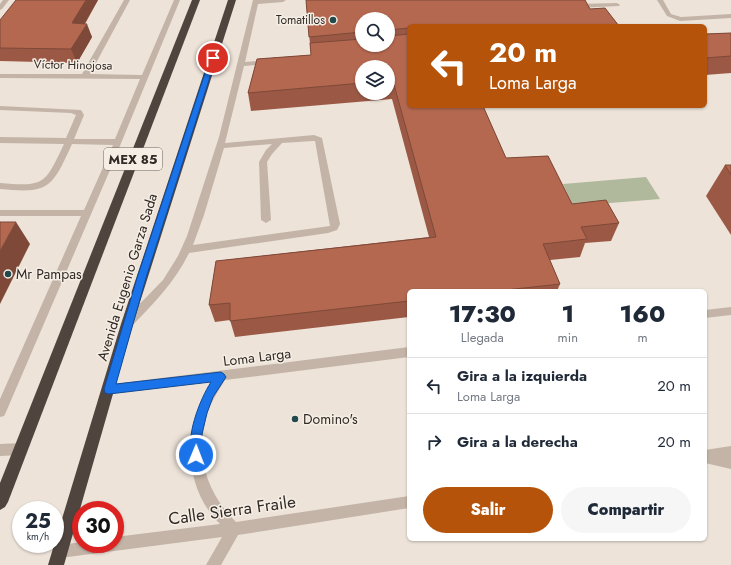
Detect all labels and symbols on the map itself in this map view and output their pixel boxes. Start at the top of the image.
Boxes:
place label: Tomatillos [276,11,325,29]
marker: Tomatillos [328,15,338,25]
pin [196,41,230,75]
street label: Víctor Hinojosa [34,55,113,75]
road number: MEX 85 [104,148,162,170]
street label: Avenida Eugenio Garza Sada [92,191,162,363]
place label: Mr Pampas [16,264,82,284]
marker: Mr Pampas [3,269,13,279]
street label: Loma Larga [222,343,292,371]
place label: Domino's [303,409,358,429]
marker: Domino's [290,414,300,424]
position arrow [175,434,217,476]
street label: Calle Sierra Fraile [167,489,297,531]
speed limit sign: 30 [72,501,124,553]

